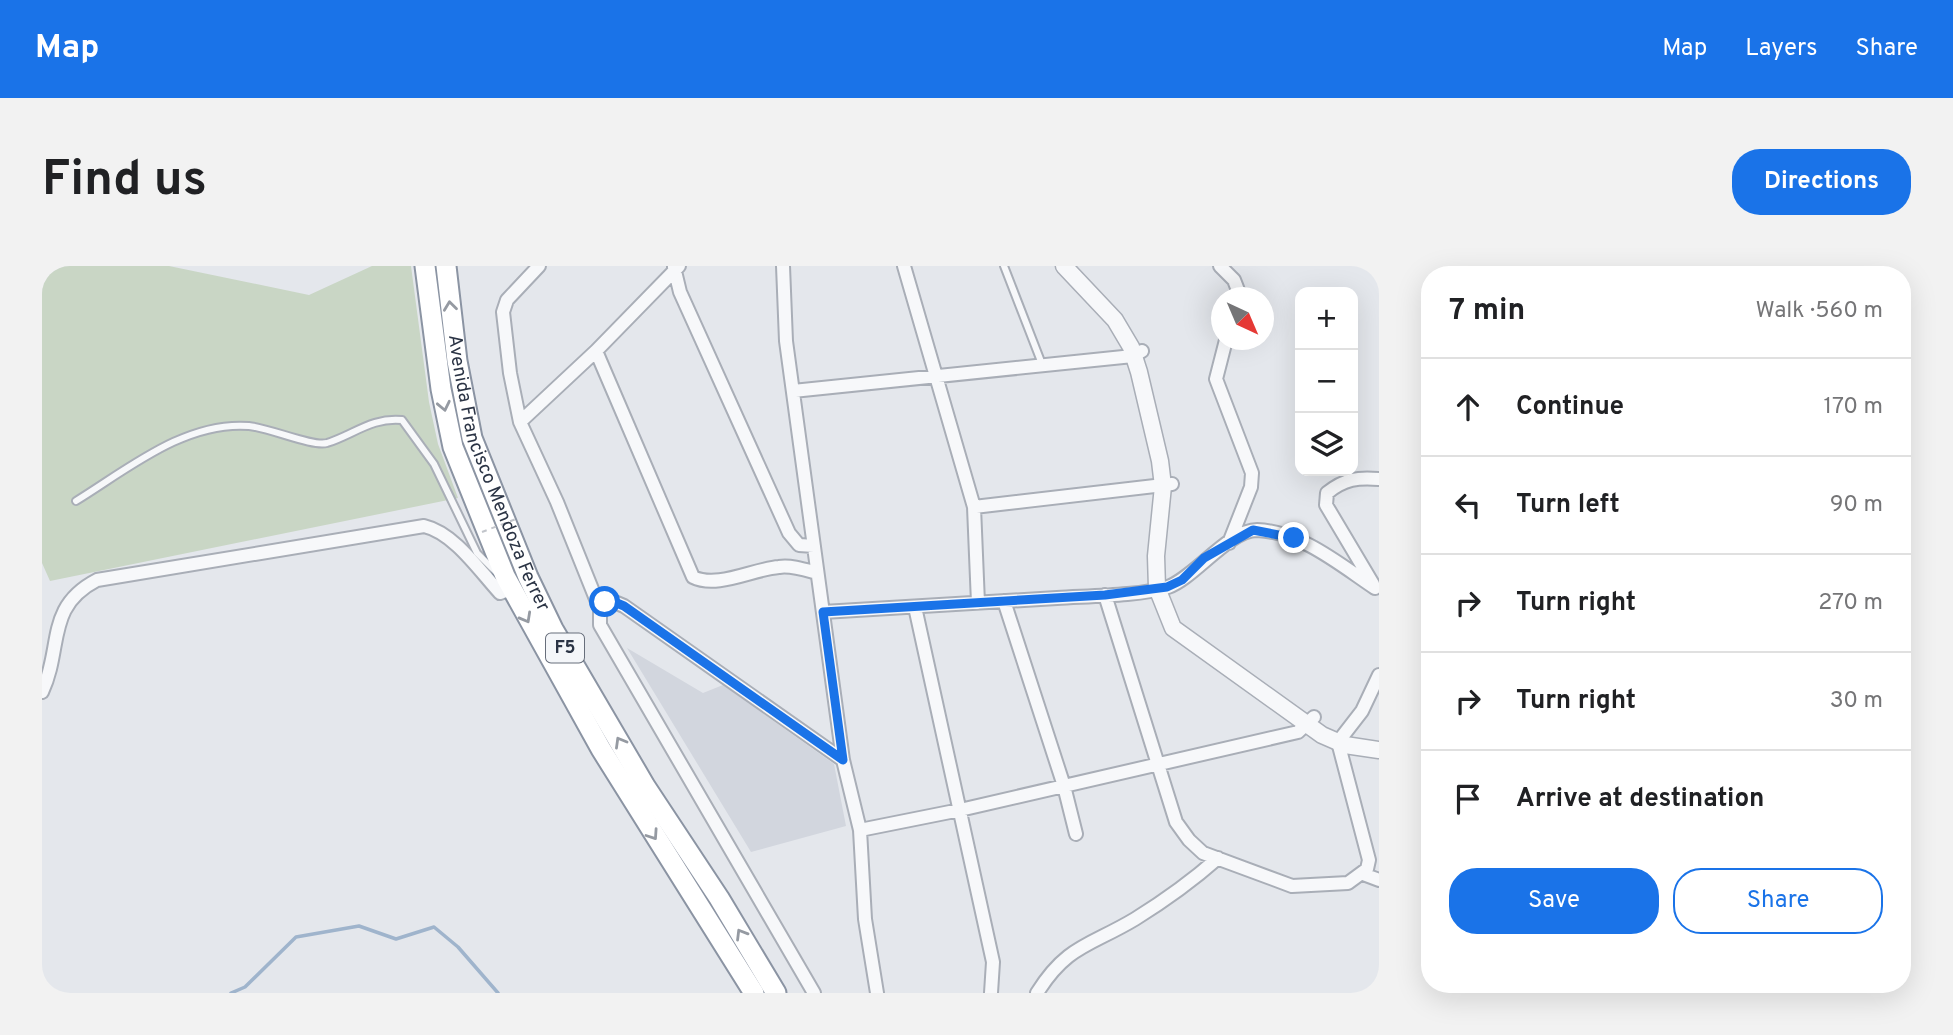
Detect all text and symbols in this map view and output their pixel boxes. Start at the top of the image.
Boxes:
text: Map [35,28,99,70]
text: Map [1662,34,1707,64]
text: Layers [1745,34,1817,64]
text: Share [1855,34,1918,64]
button: Directions [1732,149,1911,215]
text: Find us [42,151,207,213]
north arrow [1211,287,1274,350]
map controls [1295,287,1358,476]
button: + [1295,287,1358,350]
text: 7 min [1449,293,1525,330]
text: Walk · 560 m [1755,297,1883,326]
one-way arrow [443,301,458,312]
street label: Avenida Francisco Mendoza Ferrer [442,333,555,616]
button: − [1295,350,1358,413]
icon: ahead [1449,388,1487,426]
text: Continue [1516,391,1624,424]
text: 170 m [1824,393,1883,422]
one-way arrow [436,400,451,412]
button: layers [1295,413,1358,476]
icon: left [1449,486,1487,524]
text: Turn left [1516,489,1620,522]
text: 90 m [1830,491,1883,520]
route end [1278,522,1309,553]
icon: right [1449,584,1487,622]
route start [589,586,620,617]
text: Turn right [1516,587,1636,620]
text: 270 m [1818,589,1883,618]
one-way arrow [517,611,531,623]
road number: F5 [546,634,584,662]
icon: right [1449,682,1487,720]
text: Turn right [1516,685,1636,718]
text: 30 m [1830,687,1883,716]
one-way arrow [615,737,628,750]
icon: arrive [1449,780,1487,818]
text: Arrive at destination [1516,783,1764,816]
one-way arrow [645,827,657,840]
button: Save [1449,868,1659,934]
button: Share [1673,868,1883,934]
one-way arrow [737,929,750,942]

